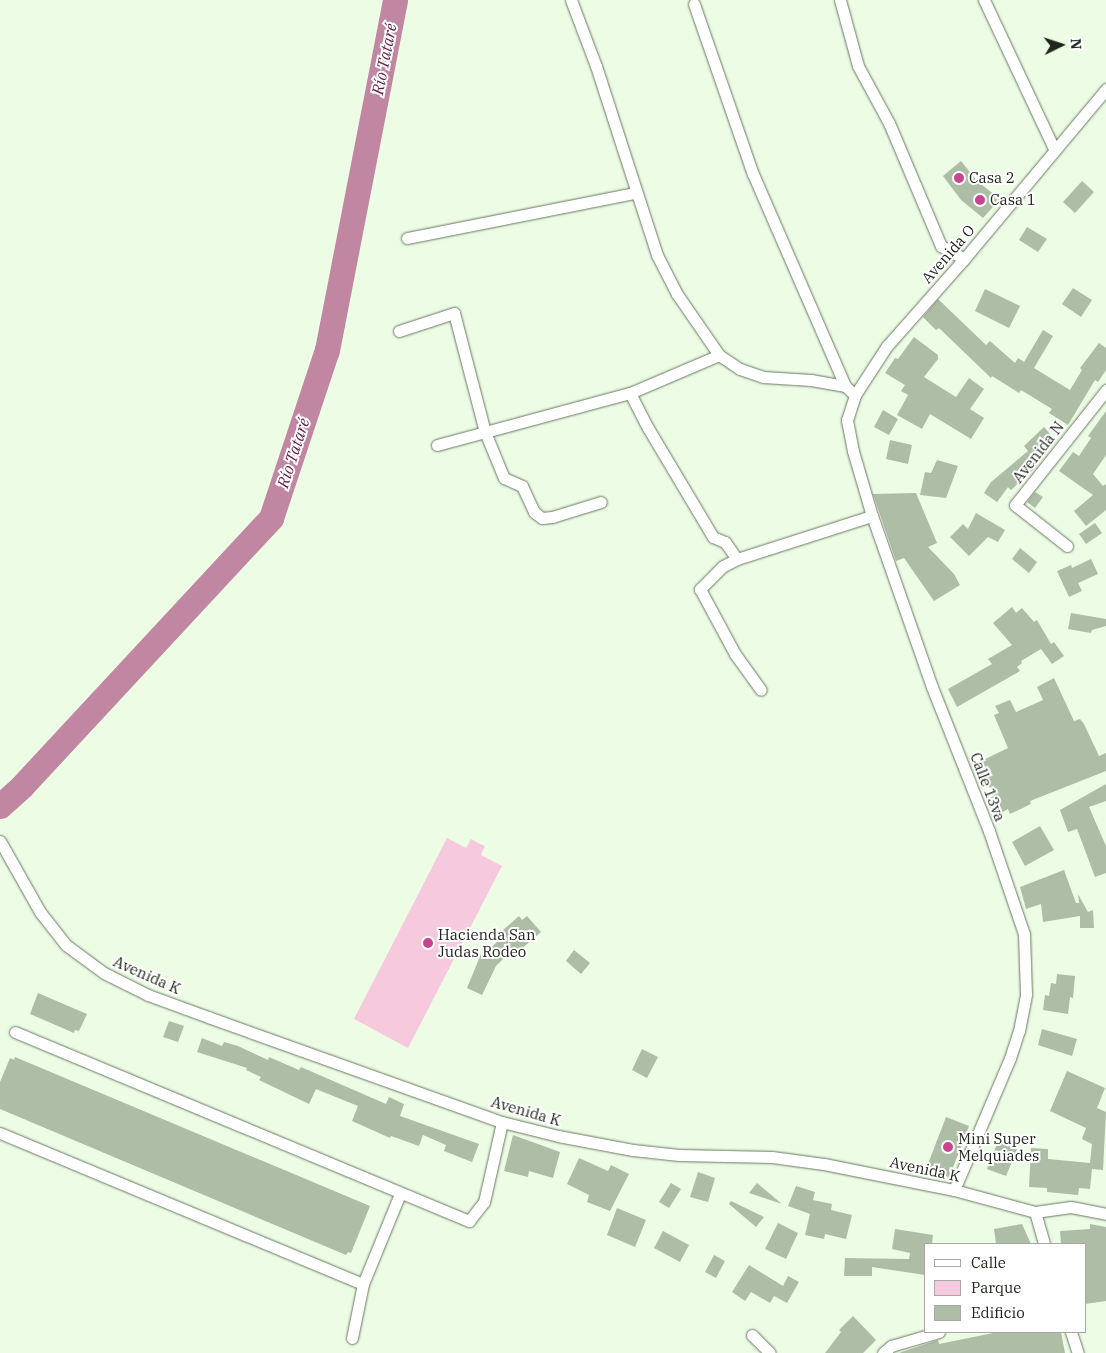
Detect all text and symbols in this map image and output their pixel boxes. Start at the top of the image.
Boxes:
north arrow [1036,20,1086,70]
water label: Río Tataré [368,22,400,96]
text: N [1067,38,1085,50]
place label: Casa 2 [969,169,1015,187]
marker: Casa 2 [953,172,965,184]
place label: Casa 1 [990,191,1036,209]
marker: Casa 1 [974,194,986,206]
street label: Avenida O [918,221,978,287]
water label: Río Tataré [273,416,313,490]
street label: Avenida N [1009,418,1067,486]
street label: Calle 13va [967,750,1009,824]
place label: Hacienda San Judas Rodeo [438,925,535,960]
marker: Hacienda San Judas Rodeo [422,937,434,949]
street label: Avenida K [111,952,183,998]
street label: Avenida K [489,1092,563,1130]
place label: Mini Super Melquiades [958,1129,1039,1164]
marker: Mini Super Melquiades [942,1141,954,1153]
street label: Avenida K [888,1153,962,1185]
legend [924,1243,1086,1333]
text: Calle [971,1253,1006,1272]
text: Parque [971,1278,1021,1297]
text: Edificio [971,1303,1025,1322]

